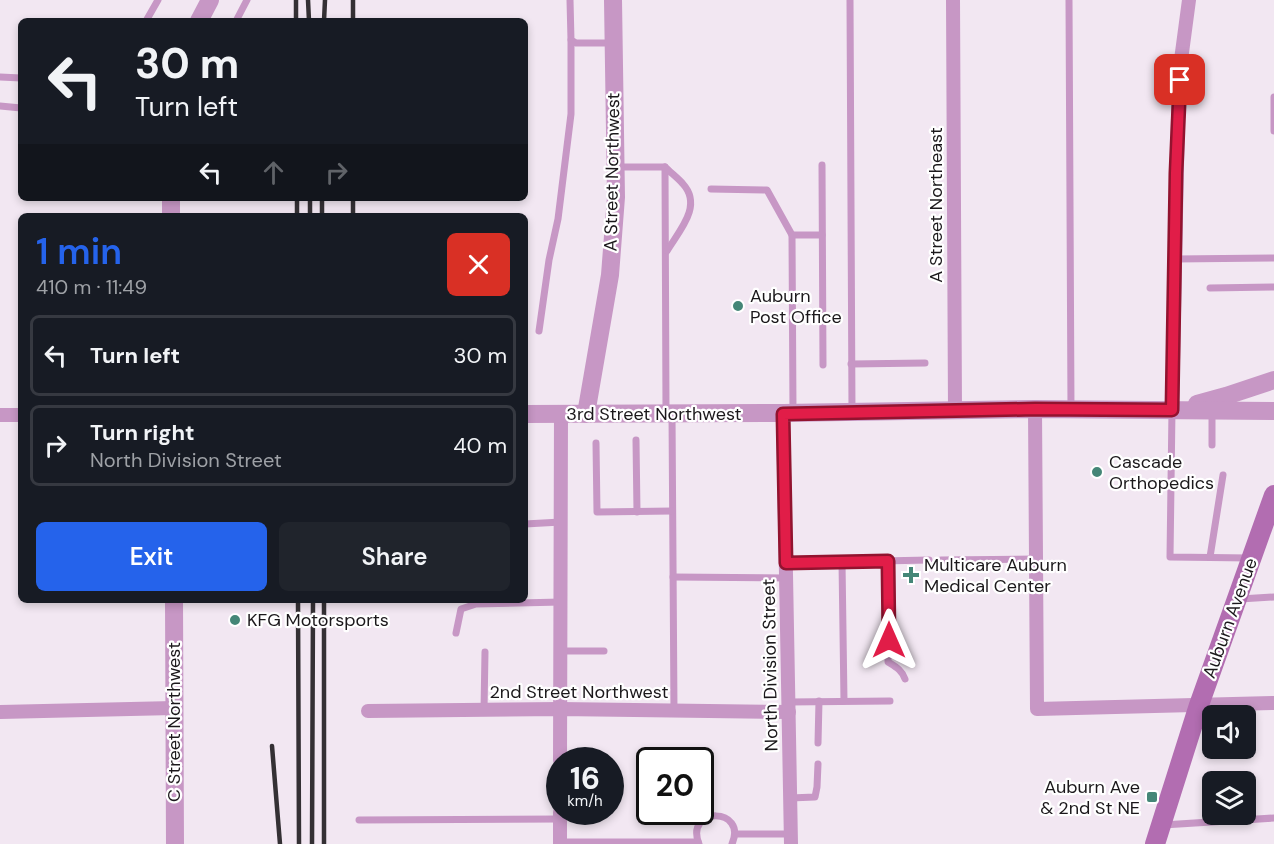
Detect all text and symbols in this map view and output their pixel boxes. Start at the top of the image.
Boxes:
text: 30 m [135,36,239,91]
icon: left [36,42,114,120]
pin [1154,54,1205,105]
icon: arrive [1163,63,1196,96]
text: Turn left [135,89,238,124]
street label: A Street Northwest [599,92,625,252]
street label: A Street Northeast [924,127,948,283]
icon: left [194,156,227,189]
icon: ahead [257,156,290,189]
icon: right [320,156,353,189]
text: 1 min [36,228,122,275]
button: close [447,233,510,296]
text: 410 m · 11:49 [36,274,147,300]
place label: Auburn Post Office [750,284,842,329]
marker: Auburn Post Office [731,299,745,313]
icon: left [39,339,72,372]
text: Turn left [90,341,180,370]
text: 30 m [453,341,507,370]
street label: 3rd Street Northwest [566,402,742,426]
text: Turn right [90,418,195,447]
icon: right [39,429,72,462]
text: 40 m [453,431,507,460]
text: North Division Street [90,447,282,473]
place label: Cascade Orthopedics [1109,450,1214,495]
marker: Cascade Orthopedics [1090,465,1104,479]
button: Exit [36,522,267,591]
button: Share [279,522,510,591]
place label: Multicare Auburn Medical Center [924,553,1067,598]
street label: Auburn Avenue [1197,554,1263,682]
marker: Multicare Auburn Medical Center [902,566,920,584]
street label: North Division Street [756,578,784,752]
place label: KFG Motorsports [247,608,389,632]
position arrow [857,608,921,672]
marker: KFG Motorsports [228,613,242,627]
street label: C Street Northwest [162,642,186,802]
street label: 2nd Street Northwest [489,680,669,704]
map controls [1202,705,1256,825]
button: sound [1202,705,1256,759]
speed limit sign: 20 [636,747,714,825]
text: 16 [570,759,600,798]
button: layers [1202,771,1256,825]
place label: Auburn Ave & 2nd St NE [1040,775,1140,820]
marker: Auburn Ave & 2nd St NE [1145,790,1159,804]
text: km/h [567,791,603,811]

